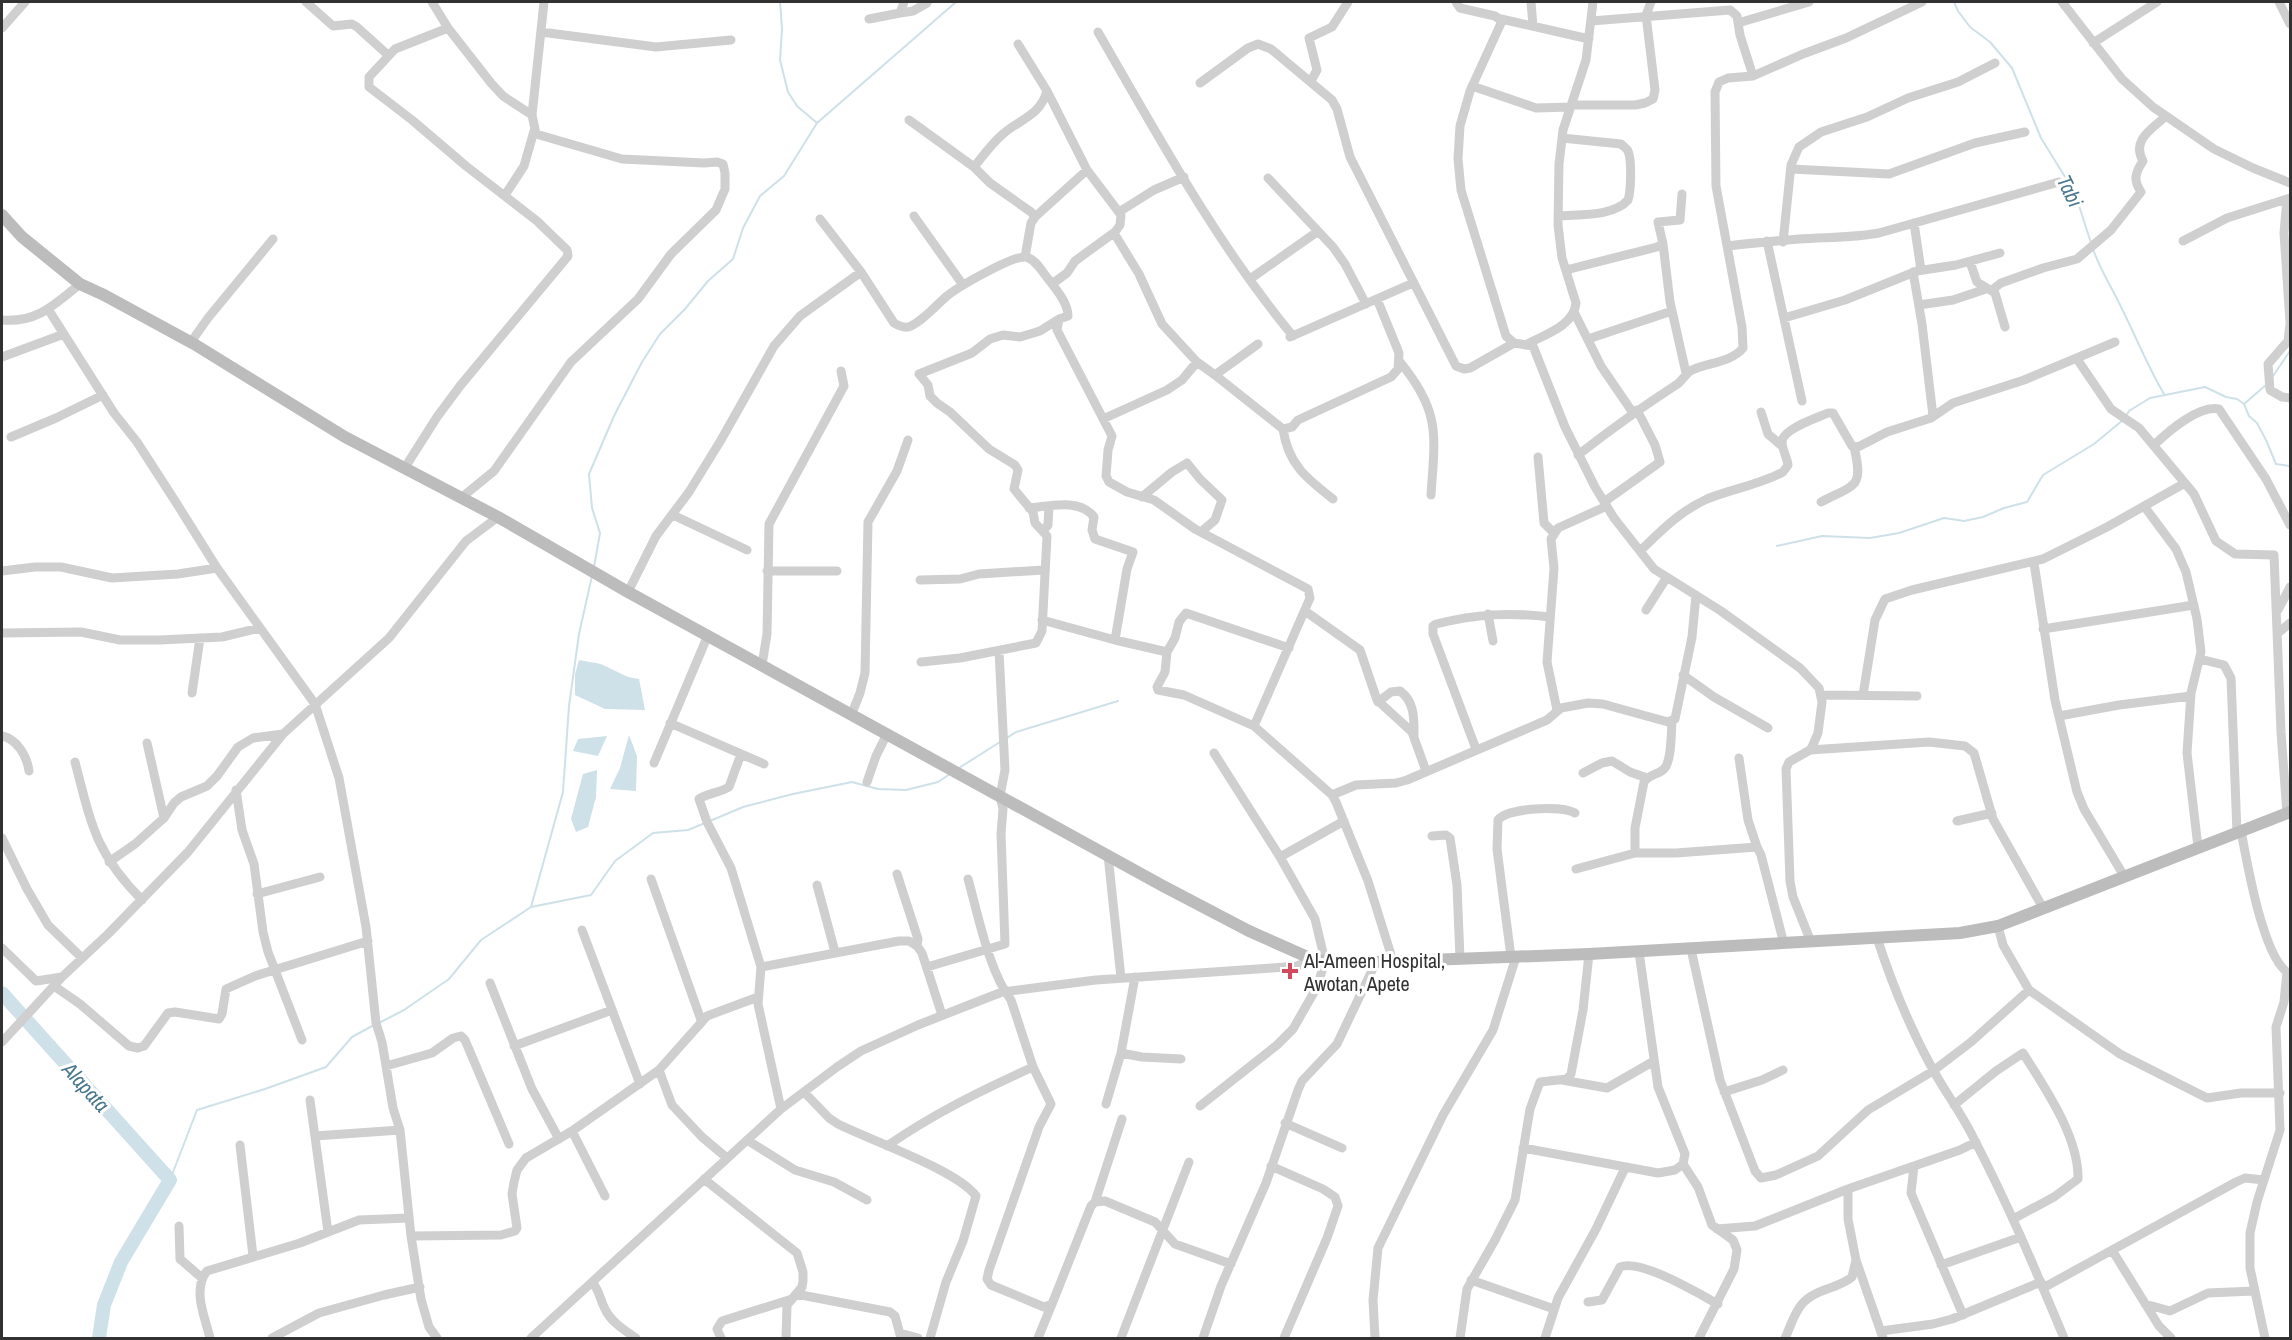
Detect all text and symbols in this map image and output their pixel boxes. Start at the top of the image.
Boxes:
water label: Tabi [2050,170,2090,212]
place label: Al-Ameen Hospital, Awotan, Apete [1303,947,1445,997]
marker: Al-Ameen Hospital, Awotan, Apete [1281,962,1299,980]
water label: Alapata [55,1055,116,1118]

